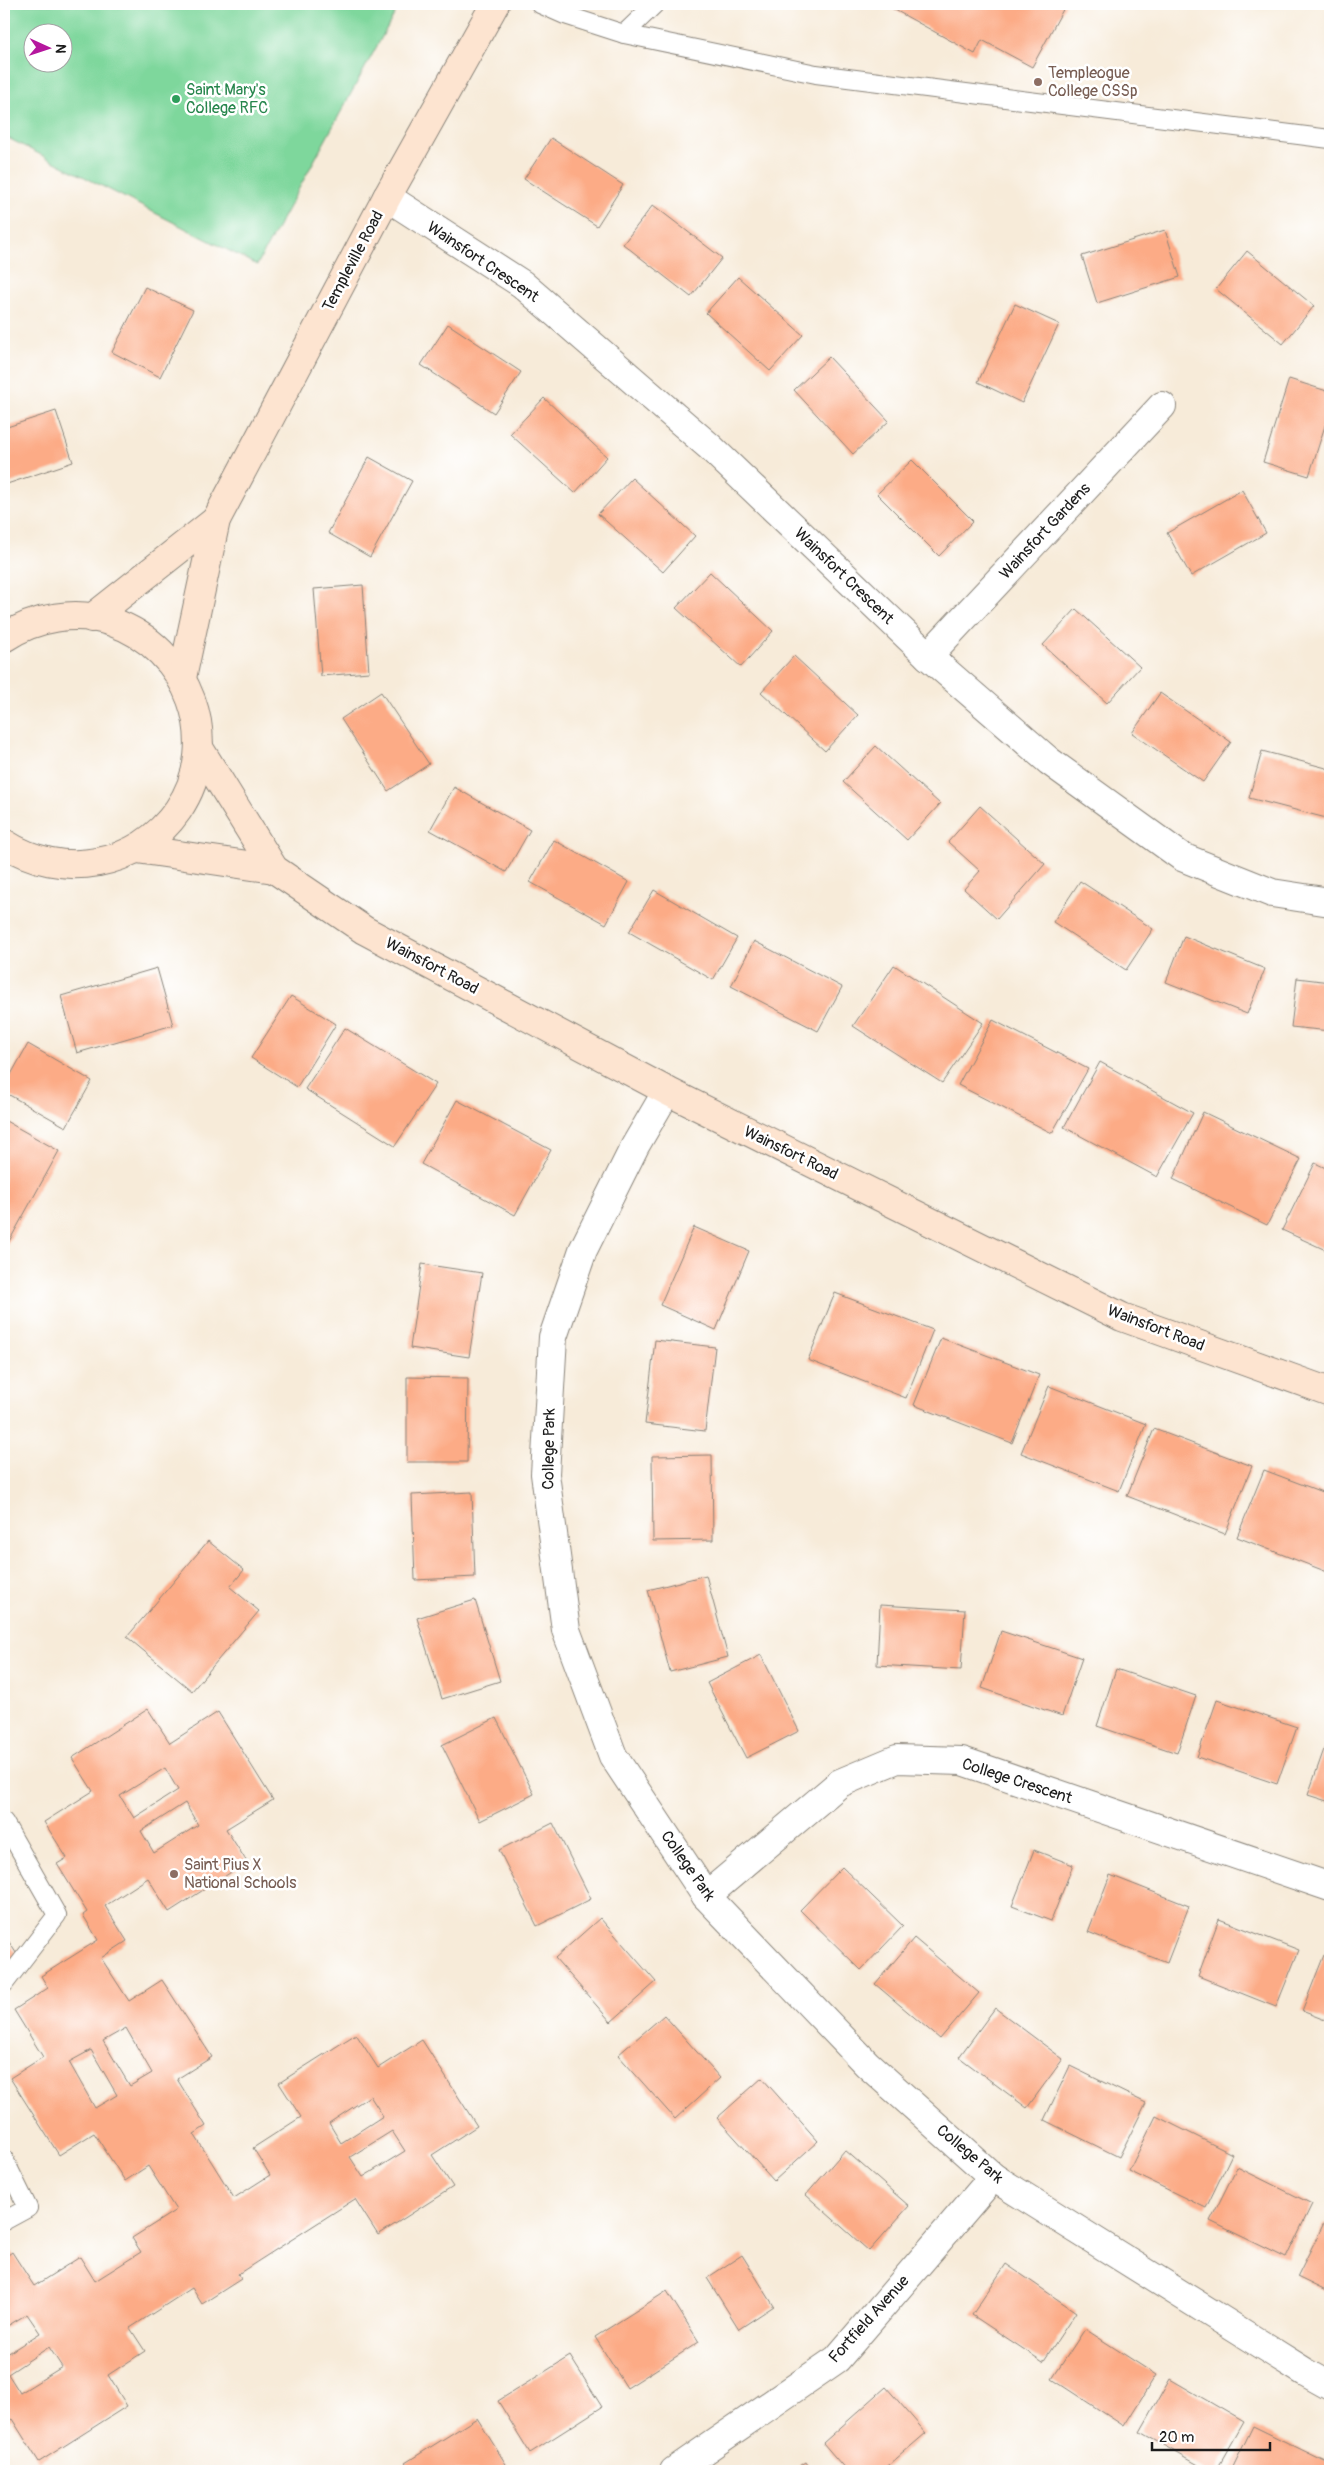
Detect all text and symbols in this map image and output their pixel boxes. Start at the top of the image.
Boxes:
north arrow [22,22,72,72]
text: N [52,43,69,54]
place label: Templeogue College CSSp [1048,63,1137,101]
marker: Templeogue College CSSp [1032,76,1044,88]
place label: Saint Mary's College RFC [186,80,268,118]
marker: Saint Mary's College RFC [170,93,182,105]
street label: Templeville Road [318,207,388,315]
street label: Wainsfort Crescent [423,217,543,307]
street label: Wainsfort Gardens [995,479,1095,583]
street label: Wainsfort Crescent [790,523,898,629]
street label: Wainsfort Road [382,933,482,999]
street label: Wainsfort Road [741,1122,841,1184]
street label: Wainsfort Road [1105,1300,1207,1356]
street label: College Park [538,1408,560,1490]
street label: College Crescent [959,1754,1075,1808]
street label: College Park [656,1827,720,1905]
place label: Saint Pius X National Schools [184,1855,296,1893]
marker: Saint Pius X National Schools [168,1868,180,1880]
street label: College Park [932,2120,1008,2188]
street label: Fortfield Avenue [824,2271,914,2367]
scale bar [1152,2420,1269,2452]
text: 20 m [1159,2428,1194,2447]

